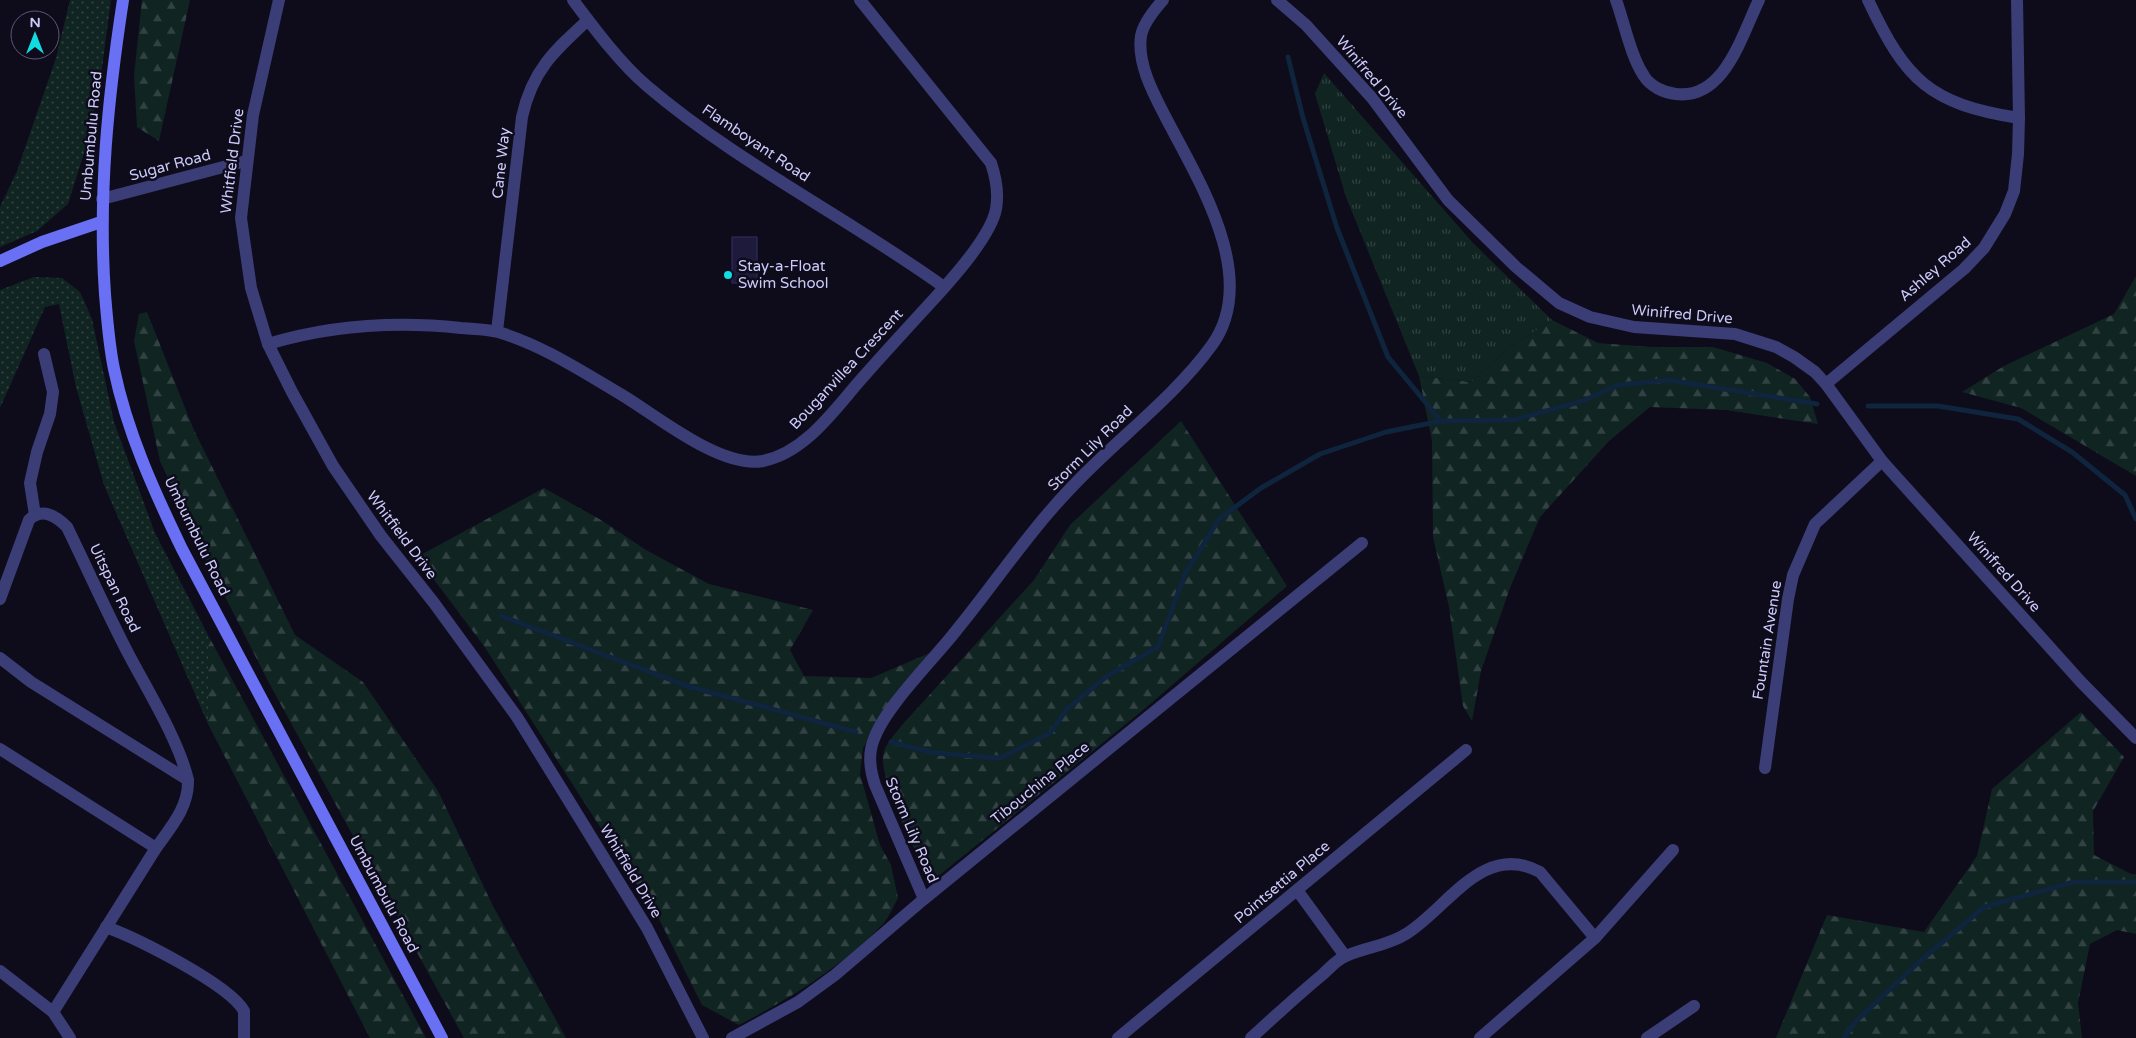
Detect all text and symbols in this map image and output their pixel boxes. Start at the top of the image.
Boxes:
north arrow [10,10,60,60]
text: N [29,14,41,31]
street label: Winifred Drive [1332,32,1412,122]
street label: Umbumbulu Road [76,70,106,202]
street label: Flamboyant Road [699,100,813,186]
street label: Whitfield Drive [217,107,247,215]
street label: Cane Way [488,127,514,199]
street label: Sugar Road [127,146,213,184]
street label: Ashley Road [1895,233,1975,305]
place label: Stay-a-Float Swim School [738,257,828,292]
marker: Stay-a-Float Swim School [722,269,734,281]
street label: Winifred Drive [1631,301,1733,327]
street label: Bouganvillea Crescent [786,305,907,433]
street label: Storm Lily Road [1044,402,1136,494]
street label: Umbumbulu Road [160,473,234,599]
street label: Whitfield Drive [363,487,441,583]
street label: Winifred Drive [1963,528,2045,616]
street label: Uitspan Road [86,541,144,635]
street label: Fountain Avenue [1749,579,1785,701]
street label: Tibouchina Place [987,738,1093,828]
street label: Storm Lily Road [882,775,942,885]
street label: Whitfield Drive [596,821,666,921]
street label: Umbumbulu Road [345,832,423,956]
street label: Pointsettia Place [1231,837,1333,927]

